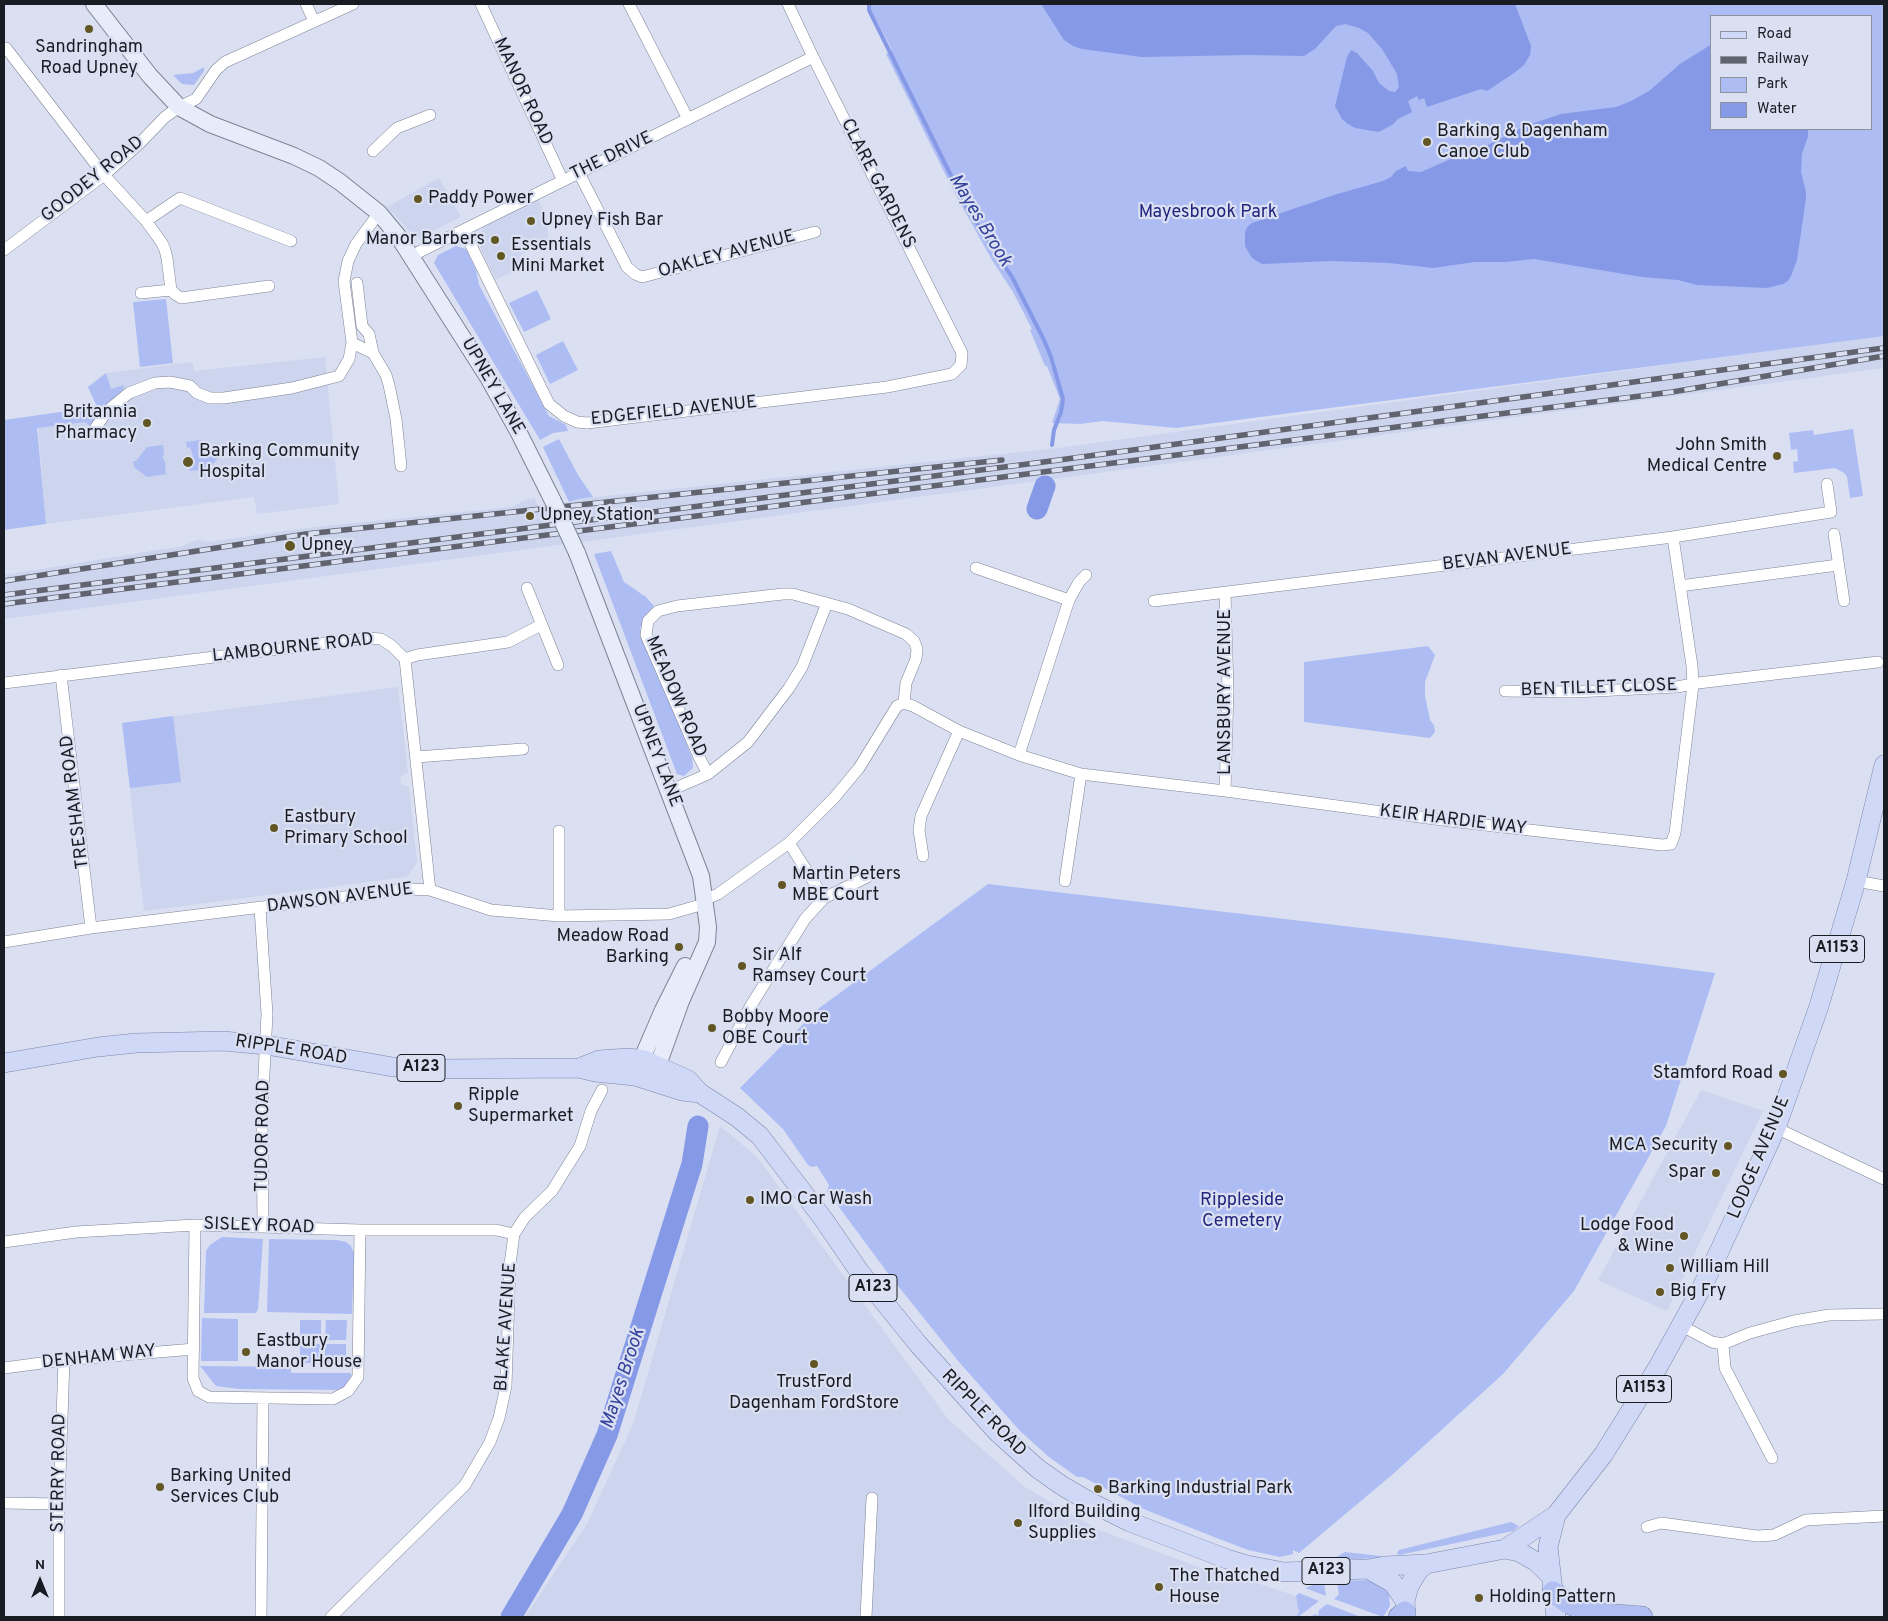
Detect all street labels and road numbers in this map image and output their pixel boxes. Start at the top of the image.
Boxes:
street label: MANOR ROAD [488,35,556,149]
street label: CLARE GARDENS [835,115,919,253]
street label: THE DRIVE [567,128,657,186]
street label: GOODEY ROAD [37,132,149,228]
street label: OAKLEY AVENUE [656,226,798,284]
street label: UPNEY LANE [456,335,528,439]
street label: EDGEFIELD AVENUE [590,393,758,431]
street label: BEVAN AVENUE [1441,539,1573,577]
street label: LANSBURY AVENUE [1215,609,1237,775]
street label: LAMBOURNE ROAD [211,630,375,668]
street label: MEADOW ROAD [640,633,710,761]
street label: BEN TILLET CLOSE [1520,675,1678,703]
street label: UPNEY LANE [626,702,686,810]
street label: TRESHAM ROAD [57,734,95,870]
street label: KEIR HARDIE WAY [1378,801,1528,841]
street label: DAWSON AVENUE [266,879,414,919]
road number: A1153 [1810,936,1864,962]
street label: RIPPLE ROAD [233,1031,349,1071]
road number: A123 [397,1054,445,1082]
street label: TUDOR ROAD [252,1079,276,1193]
street label: LODGE AVENUE [1724,1093,1796,1223]
street label: SISLEY ROAD [203,1214,315,1240]
street label: BLAKE AVENUE [492,1262,522,1392]
road number: A123 [849,1275,897,1302]
street label: DENHAM WAY [41,1341,157,1375]
street label: RIPPLE ROAD [936,1366,1030,1462]
road number: A1153 [1616,1376,1672,1402]
street label: STERRY ROAD [48,1413,72,1533]
road number: A123 [1302,1558,1350,1584]

